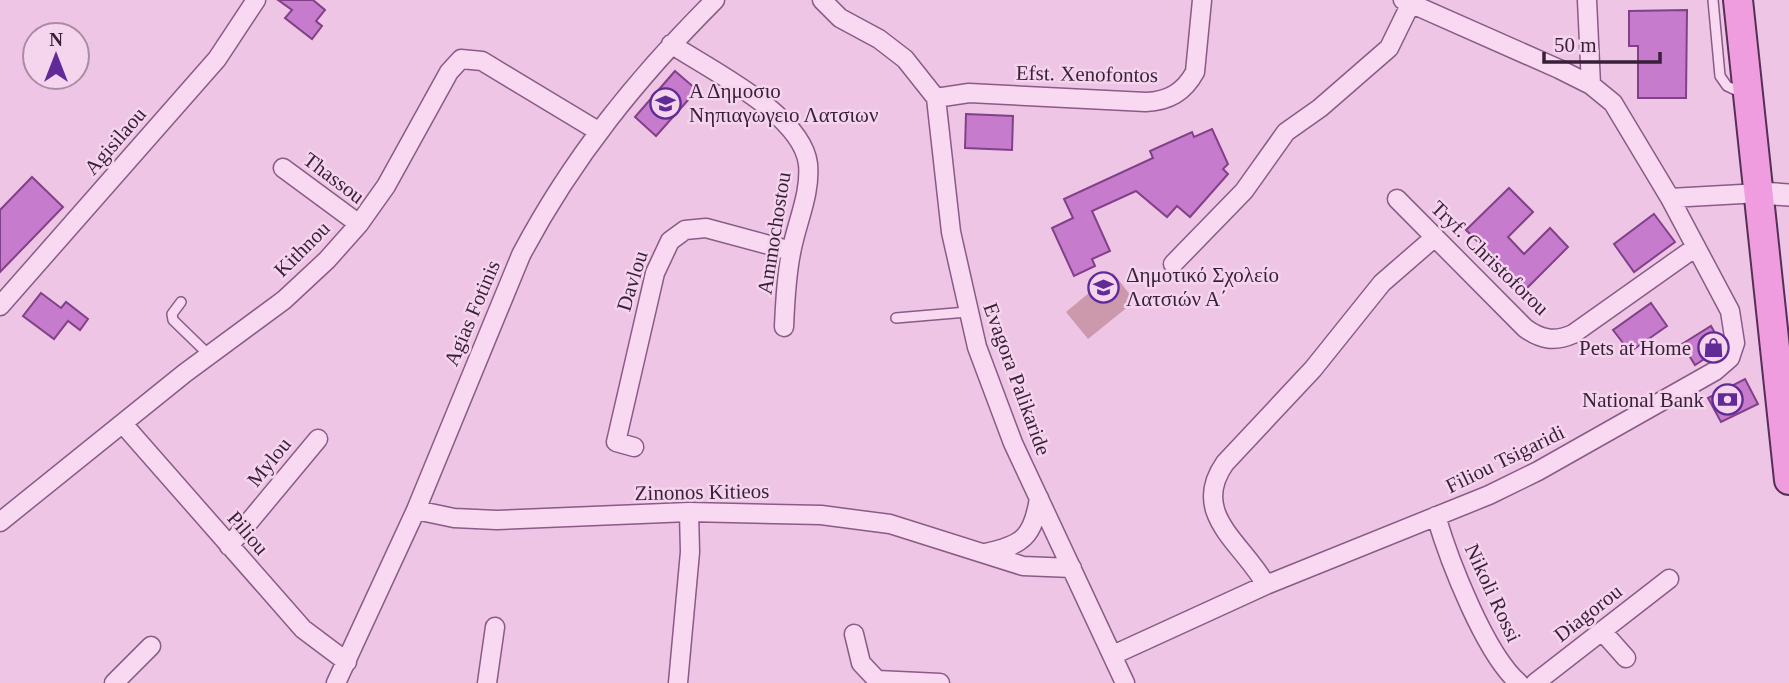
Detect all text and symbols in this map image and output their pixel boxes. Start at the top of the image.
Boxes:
north arrow [21,21,91,91]
scale bar [1544,21,1660,65]
text: N [49,29,63,50]
text: 50 m [1554,33,1597,57]
street label: Efst. Xenofontos [1016,61,1158,87]
place label: Α Δημοσιο Νηπιαγωγειο Λατσιων [689,79,878,127]
school or university icon: Α Δημοσιο Νηπιαγωγειο Λατσιων [649,86,683,120]
street label: Agisilaou [79,102,151,180]
street label: Thassou [299,147,370,209]
street label: Ammochostou [752,170,796,296]
street label: Tryf. Christoforou [1426,196,1554,321]
street label: Kithnou [269,216,335,282]
street label: Davlou [611,247,653,314]
street label: Agias Fotinis [439,256,505,370]
place label: Δημοτικό Σχολείο Λατσιών Α΄ [1126,263,1279,311]
school or university icon: Δημοτικό Σχολείο Λατσιών Α΄ [1086,270,1120,304]
street label: Evagora Palikaride [978,300,1056,458]
shop icon: Pets at Home [1697,331,1731,365]
place label: Pets at Home [1579,336,1691,360]
bank icon: National Bank [1710,383,1744,417]
place label: National Bank [1582,388,1704,412]
street label: Filiou Tsigaridi [1442,420,1569,498]
street label: Mylou [242,432,296,491]
street label: Zinonos Kitieos [634,479,770,505]
street label: Piliou [222,506,274,560]
street label: Nikoli Rossi [1460,540,1526,646]
street label: Diagorou [1549,579,1627,647]

